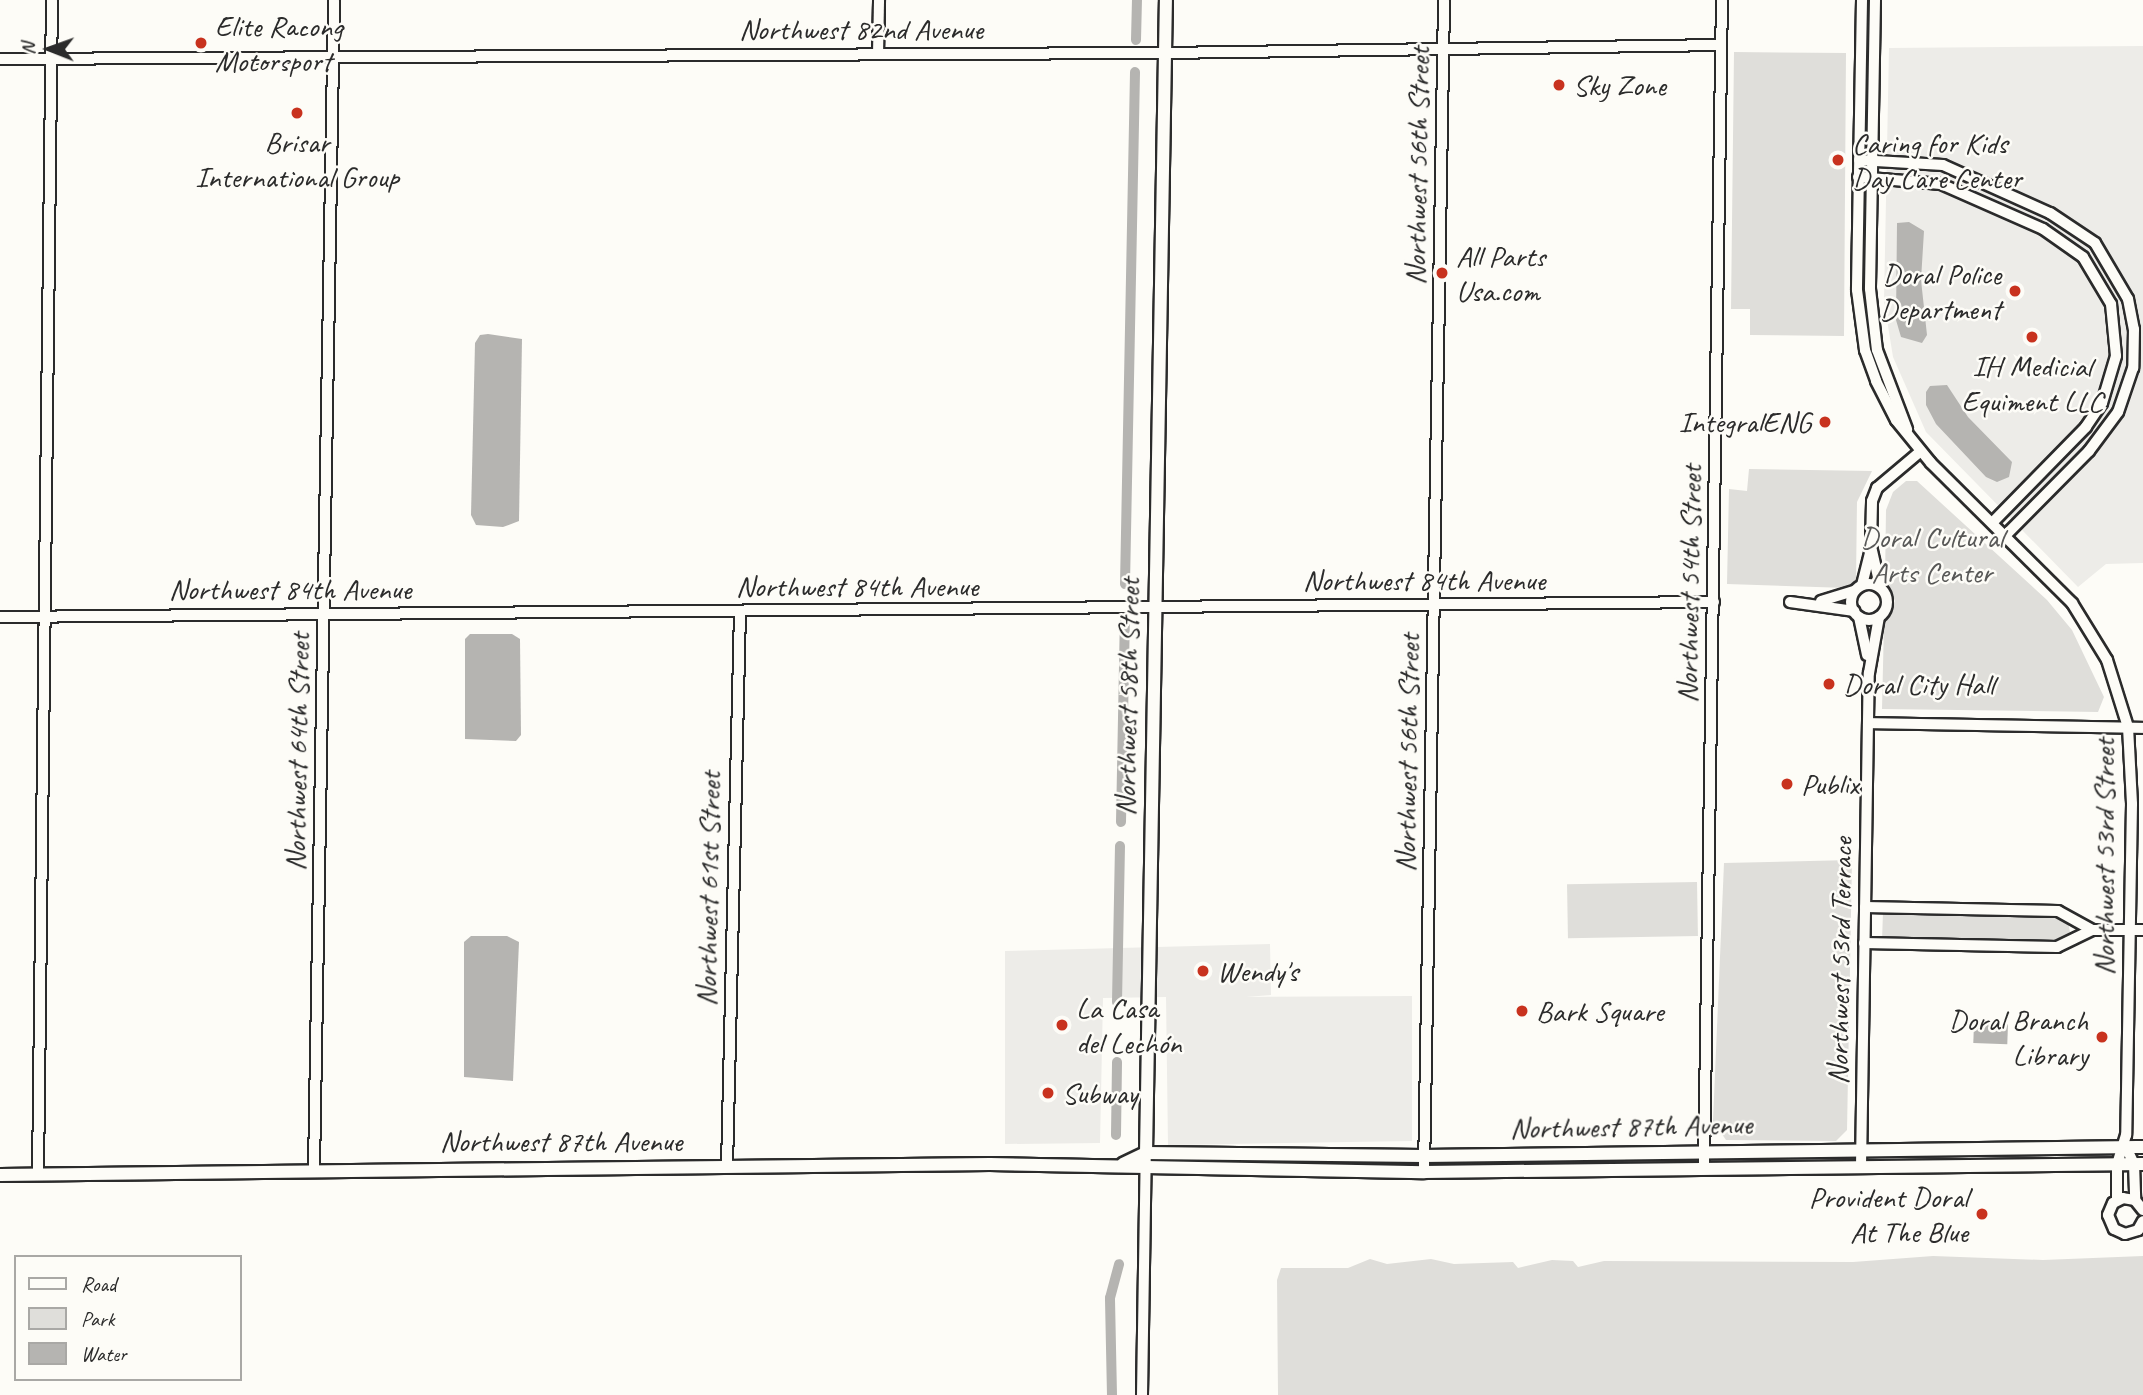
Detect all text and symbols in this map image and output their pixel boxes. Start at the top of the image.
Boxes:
place label: Elite Racong Motorsport [215,8,343,78]
street label: Northwest 82nd Avenue [739,11,983,47]
north arrow [14,14,84,84]
marker: Elite Racong Motorsport [193,35,209,51]
text: N [16,43,40,55]
street label: Northwest 56th Street [1397,46,1437,286]
place label: Sky Zone [1573,67,1665,103]
marker: Sky Zone [1551,77,1567,93]
marker: Brisar International Group [289,105,305,121]
place label: Brisar International Group [195,124,399,194]
place label: Caring for Kids Day Care Center [1852,125,2022,196]
marker: Caring for Kids Day Care Center [1830,152,1846,168]
place label: All Parts Usa.com [1456,238,1545,308]
place label: Doral Police Department [1880,256,2001,326]
marker: All Parts Usa.com [1434,265,1450,281]
marker: Doral Police Department [2007,283,2023,299]
marker: IH Medicial Equiment LLC [2024,329,2040,345]
place label: IH Medicial Equiment LLC [1961,348,2103,418]
place label: IntegralENG [1679,404,1811,440]
marker: IntegralENG [1817,414,1833,430]
street label: Northwest 54th Street [1669,464,1709,704]
park label: Doral Cultural Arts Center [1861,519,2003,590]
street label: Northwest 84th Avenue [1303,562,1545,598]
street label: Northwest 84th Avenue [736,568,978,604]
street label: Northwest 84th Avenue [169,571,411,607]
street label: Northwest 58th Street [1107,577,1147,817]
street label: Northwest 64th Street [277,632,317,872]
street label: Northwest 56th Street [1387,633,1427,873]
place label: Doral City Hall [1843,666,1994,702]
marker: Doral City Hall [1821,676,1837,692]
street label: Northwest 53rd Street [2086,738,2122,976]
place label: Publix [1801,766,1859,802]
street label: Northwest 61st Street [688,771,728,1007]
marker: Publix [1779,776,1795,792]
street label: Northwest 53rd Terrace [1820,837,1860,1085]
place label: Wendy's [1217,953,1298,989]
marker: Wendy's [1195,963,1211,979]
place label: La Casa del Lechón [1076,990,1181,1060]
place label: Bark Square [1536,993,1662,1029]
place label: Doral Branch Library [1947,1002,2088,1072]
marker: Bark Square [1514,1003,1530,1019]
marker: La Casa del Lechón [1054,1017,1070,1033]
marker: Doral Branch Library [2094,1029,2110,1045]
place label: Subway [1062,1075,1138,1111]
marker: Subway [1040,1085,1056,1101]
street label: Northwest 87th Avenue [1510,1106,1752,1146]
street label: Northwest 87th Avenue [440,1123,682,1159]
place label: Provident Doral At The Blue [1809,1179,1968,1250]
marker: Provident Doral At The Blue [1974,1206,1990,1222]
legend [14,1255,242,1381]
text: Road [81,1271,116,1297]
text: Park [81,1306,114,1332]
text: Water [81,1341,127,1367]

